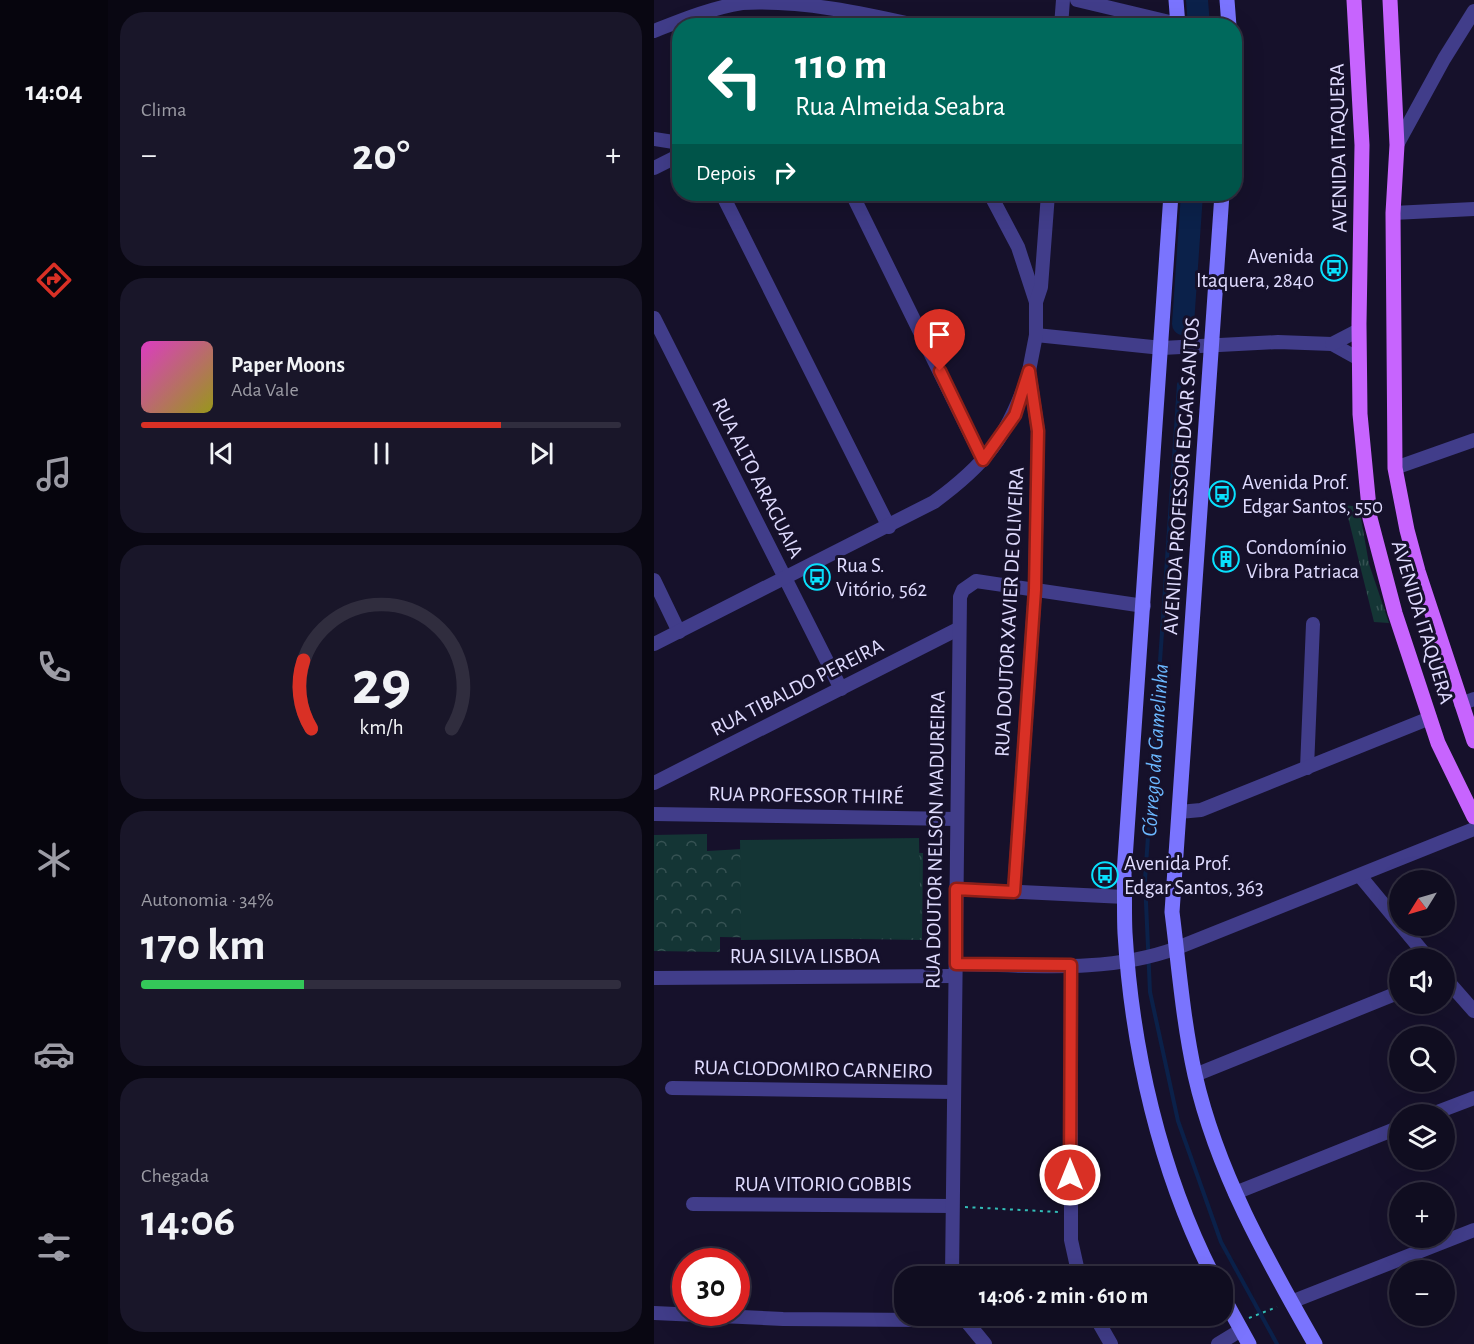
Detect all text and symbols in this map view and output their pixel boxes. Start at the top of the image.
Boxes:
icon: left [696,42,774,120]
text: 110 m [795,44,887,86]
street label: AVENIDA ITAQUERA [1327,63,1350,233]
text: 14:04 [25,78,83,105]
text: Rua Almeida Seabra [795,93,1006,120]
text: Clima [141,100,186,120]
text: 20° [352,133,410,178]
text: − [141,139,157,172]
text: + [605,139,621,172]
icon: right [768,156,801,189]
text: Depois [696,162,756,184]
place label: Avenida Itaquera, 2840 [1196,246,1314,291]
bus stop icon: Avenida Itaquera, 2840 [1319,253,1349,283]
icon: directions [33,259,75,301]
pin [914,309,965,371]
street label: AVENIDA PROFESSOR EDGAR SANTOS [1160,317,1203,635]
icon: arrive [923,318,956,351]
text: Paper Moons [231,354,345,376]
text: Ada Vale [231,380,299,400]
street label: RUA ALTO ARAGUAIA [708,395,807,562]
icon: previous [205,437,238,470]
icon: pause [365,437,398,470]
icon: next [525,437,558,470]
icon: music [33,453,75,495]
street label: RUA DOUTOR XAVIER DE OLIVEIRA [991,467,1028,758]
place label: Avenida Prof. Edgar Santos, 550 [1242,472,1383,517]
bus stop icon: Avenida Prof. Edgar Santos, 550 [1207,479,1237,509]
place label: Condomínio Vibra Patriaca [1246,537,1359,582]
street label: AVENIDA ITAQUERA [1388,538,1457,706]
building icon: Condomínio Vibra Patriaca [1211,544,1241,574]
place label: Rua S. Vitório, 562 [836,555,927,600]
bus stop icon: Rua S. Vitório, 562 [802,562,832,592]
street label: RUA TIBALDO PEREIRA [708,635,887,740]
icon: phone [33,646,75,688]
text: 29 [351,653,411,715]
water label: Córrego da Gamelinha [1138,663,1172,837]
street label: RUA DOUTOR NELSON MADUREIRA [922,691,949,989]
text: km/h [359,717,403,738]
street label: RUA PROFESSOR THIRÉ [708,781,904,808]
icon: climate [33,839,75,881]
place label: Avenida Prof. Edgar Santos, 363 [1124,853,1264,898]
bus stop icon: Avenida Prof. Edgar Santos, 363 [1090,860,1120,890]
north arrow [1389,870,1455,936]
map controls [1389,870,1455,1326]
text: Autonomia · 34% [141,890,274,910]
text: 170 km [141,923,265,968]
street label: RUA SILVA LISBOA [730,946,880,967]
button: sound [1389,948,1455,1014]
button: search [1389,1026,1455,1092]
icon: car [33,1033,75,1075]
street label: RUA CLODOMIRO CARNEIRO [693,1057,933,1082]
button: layers [1389,1104,1455,1170]
position arrow [1038,1143,1102,1207]
text: Chegada [141,1166,209,1186]
street label: RUA VITORIO GOBBIS [734,1174,912,1195]
button: + [1389,1182,1455,1248]
text: 14:06 [141,1199,235,1244]
icon: filters [33,1226,75,1268]
speed limit sign: 30 [672,1248,750,1326]
button: − [1389,1260,1455,1326]
text: 14:06 · 2 min · 610 m [979,1285,1148,1307]

